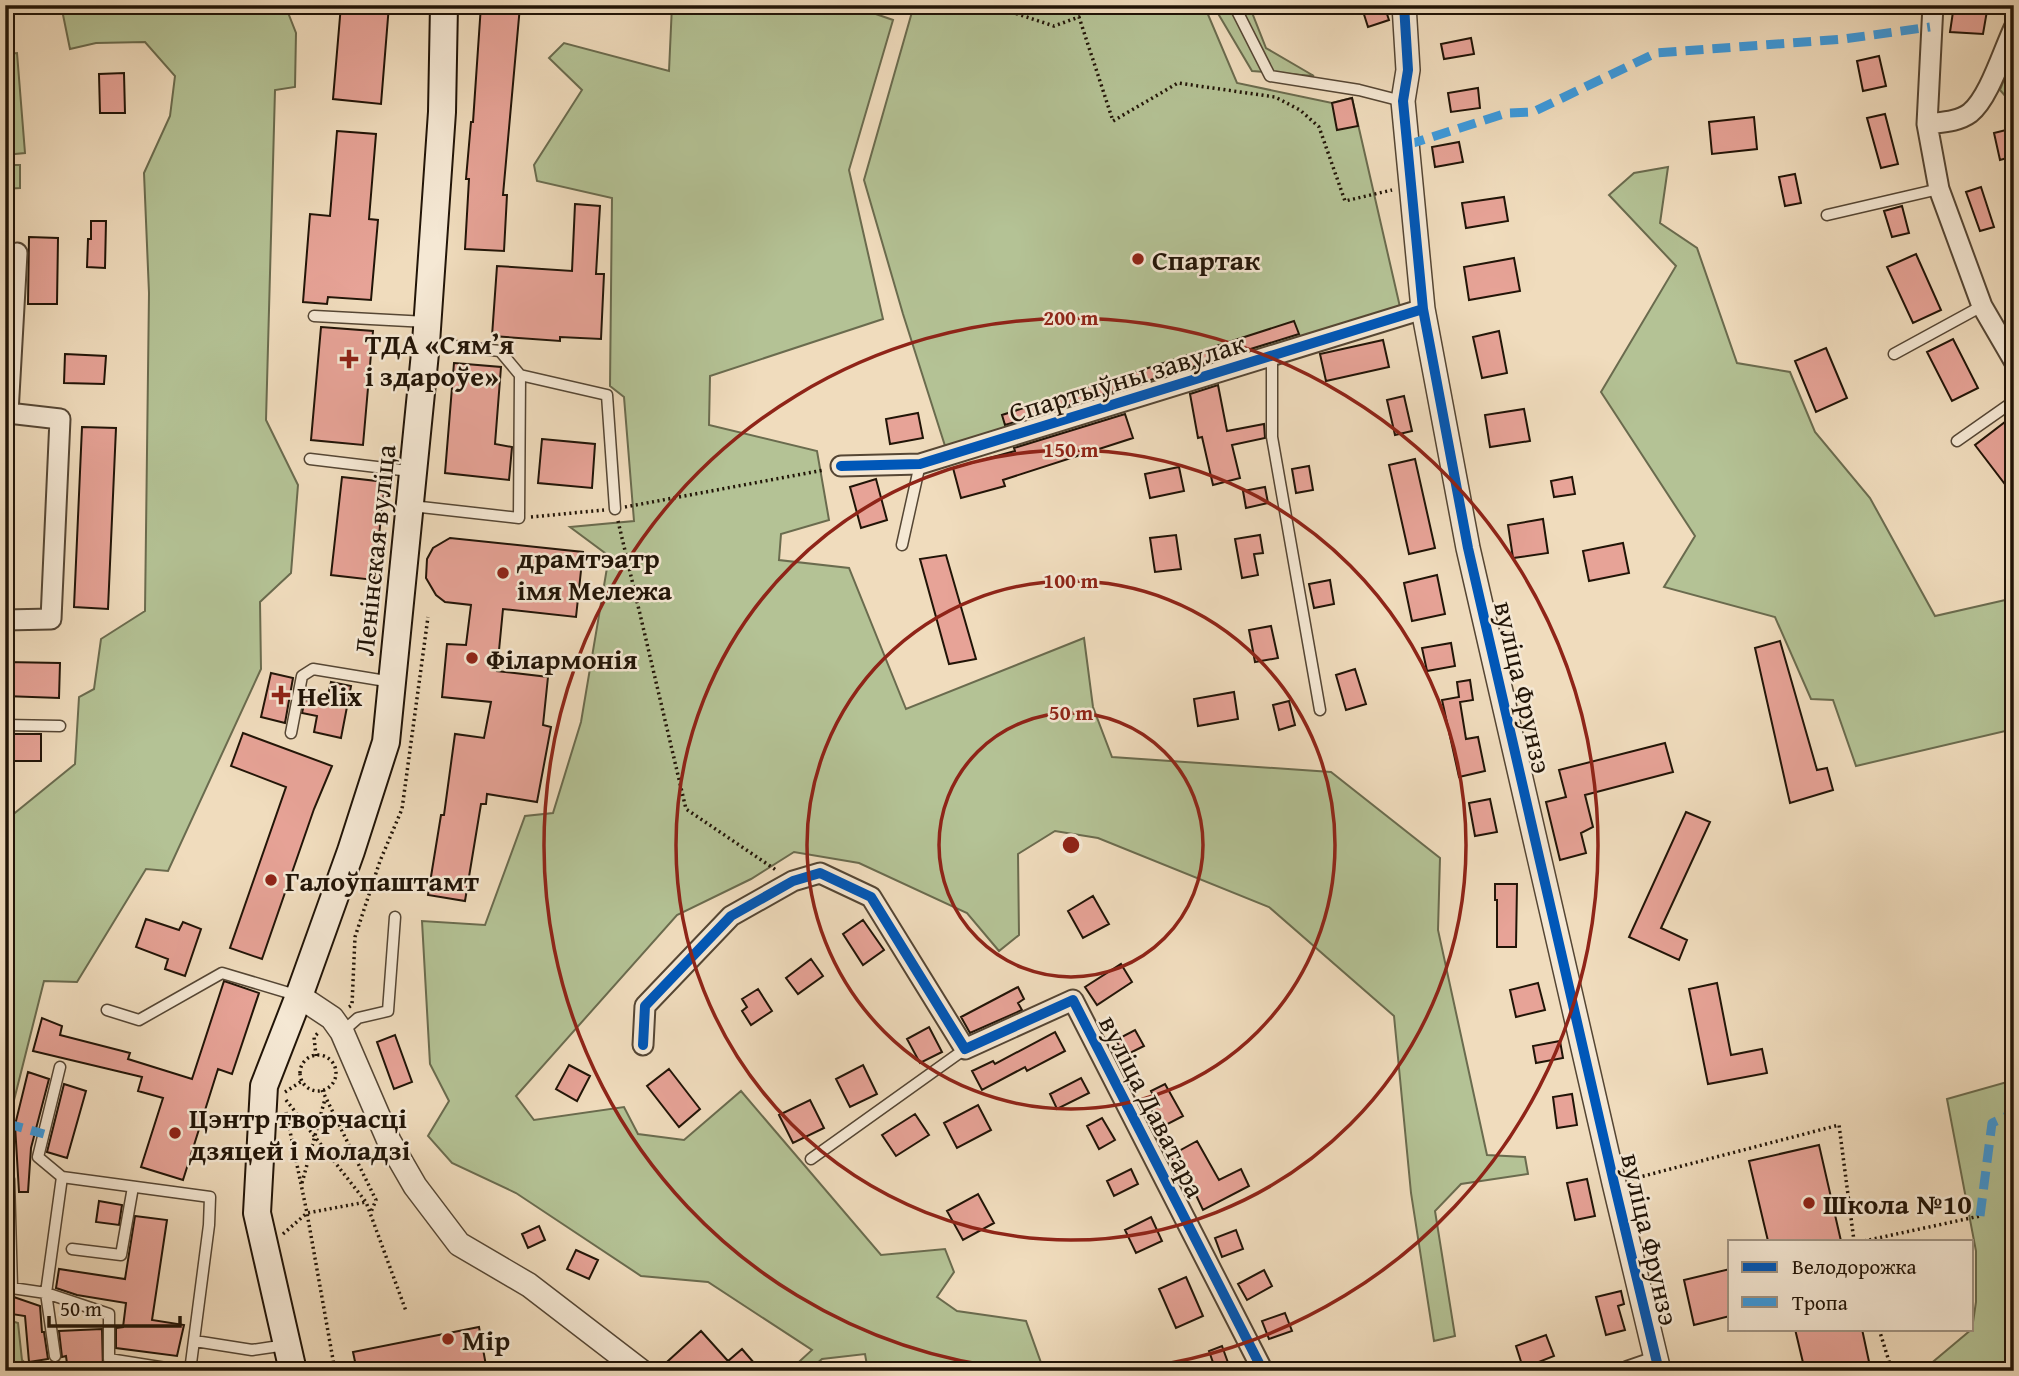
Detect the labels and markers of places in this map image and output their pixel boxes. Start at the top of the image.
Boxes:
place label: Спартак [1152,239,1261,280]
marker: Спартак [1130,251,1146,267]
place label: ТДА «Сямʼя і здароўе» [365,323,514,396]
marker: ТДА «Сямʼя і здароўе» [339,349,359,369]
place label: драмтэатр імя Мележа [517,537,673,610]
marker: драмтэатр імя Мележа [495,565,511,581]
place label: Філармонія [486,638,637,679]
marker: Філармонія [464,650,480,666]
place label: Helix [297,675,363,716]
marker: Helix [271,685,291,705]
centre of rings [1059,833,1083,857]
place label: Галоўпаштамт [285,860,479,901]
marker: Галоўпаштамт [263,872,279,888]
place label: Цэнтр творчасці дзяцей і моладзі [189,1097,411,1170]
marker: Цэнтр творчасці дзяцей і моладзі [167,1125,183,1141]
place label: Школа №10 [1823,1183,1972,1224]
marker: Школа №10 [1801,1195,1817,1211]
place label: Мір [462,1319,510,1360]
marker: Мір [440,1331,456,1347]

